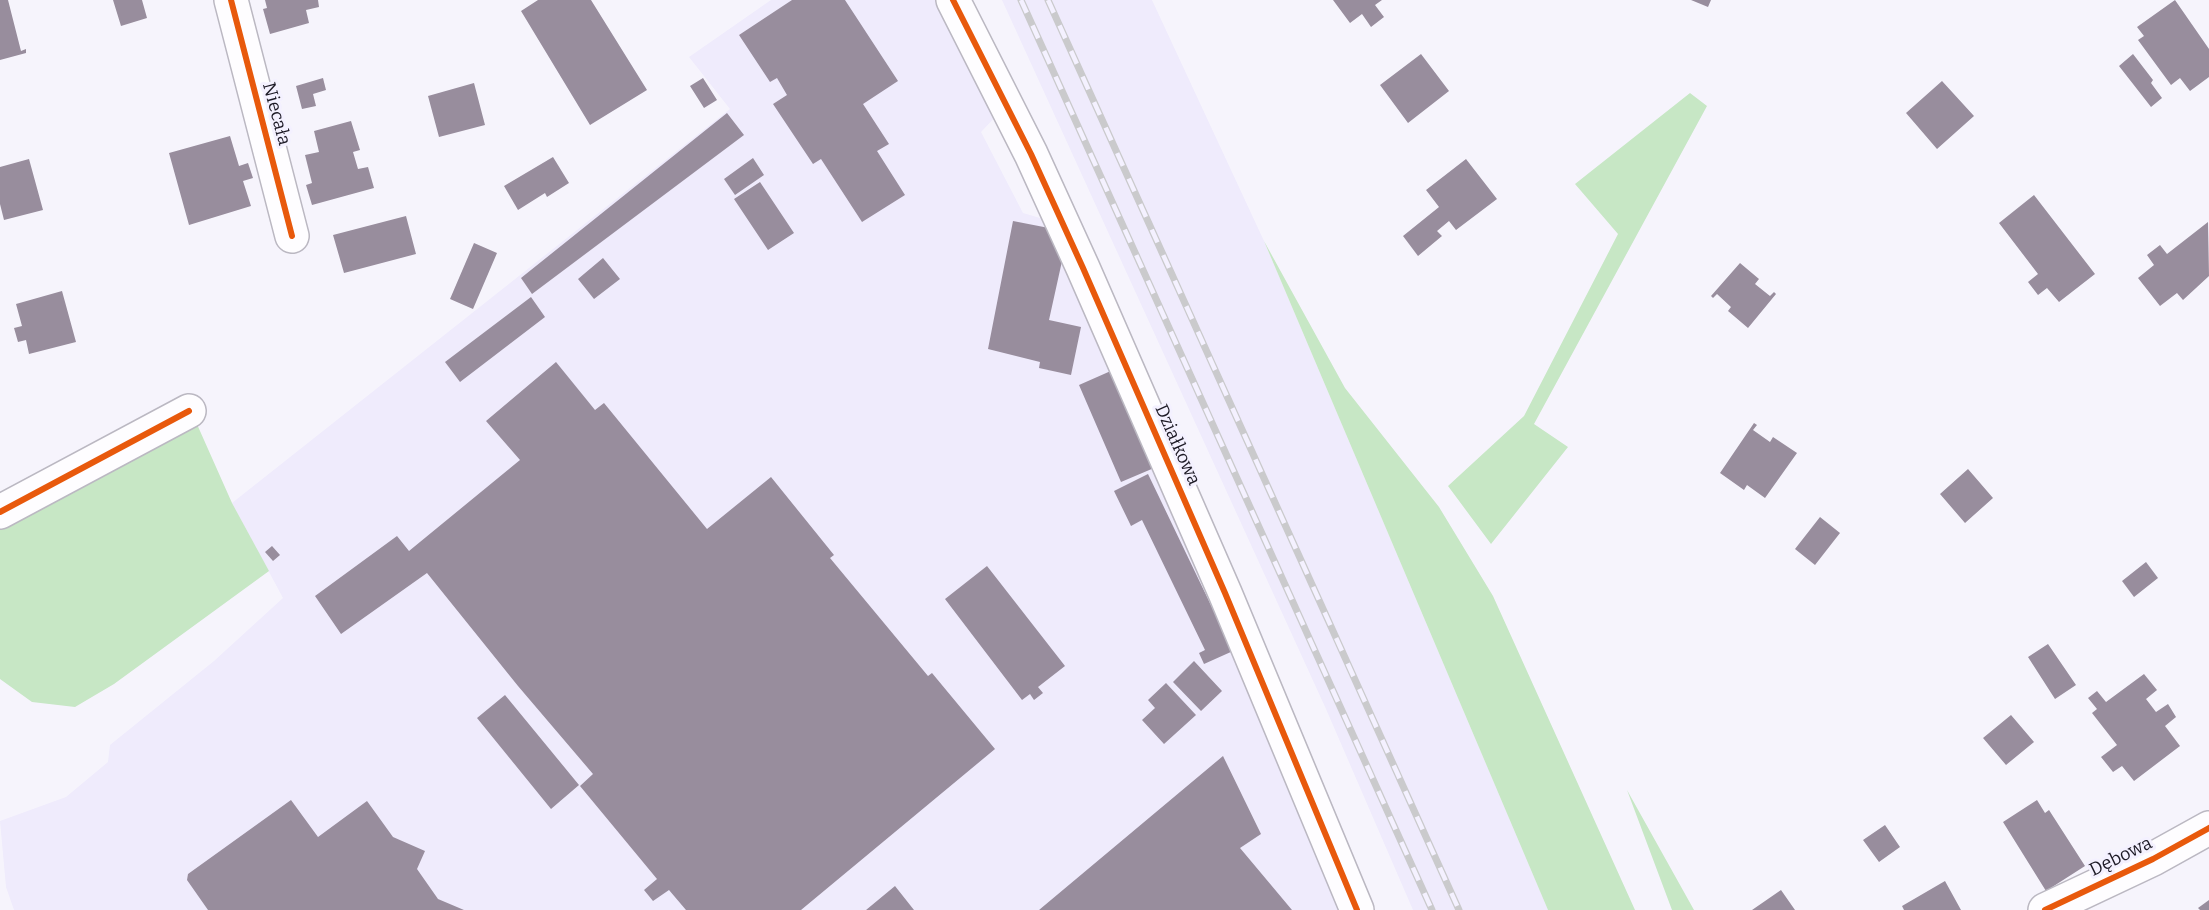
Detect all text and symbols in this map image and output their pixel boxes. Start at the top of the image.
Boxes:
street label: Niecała [257,80,295,148]
street label: Działkowa [1150,401,1204,489]
street label: Dębowa [2086,833,2156,881]

